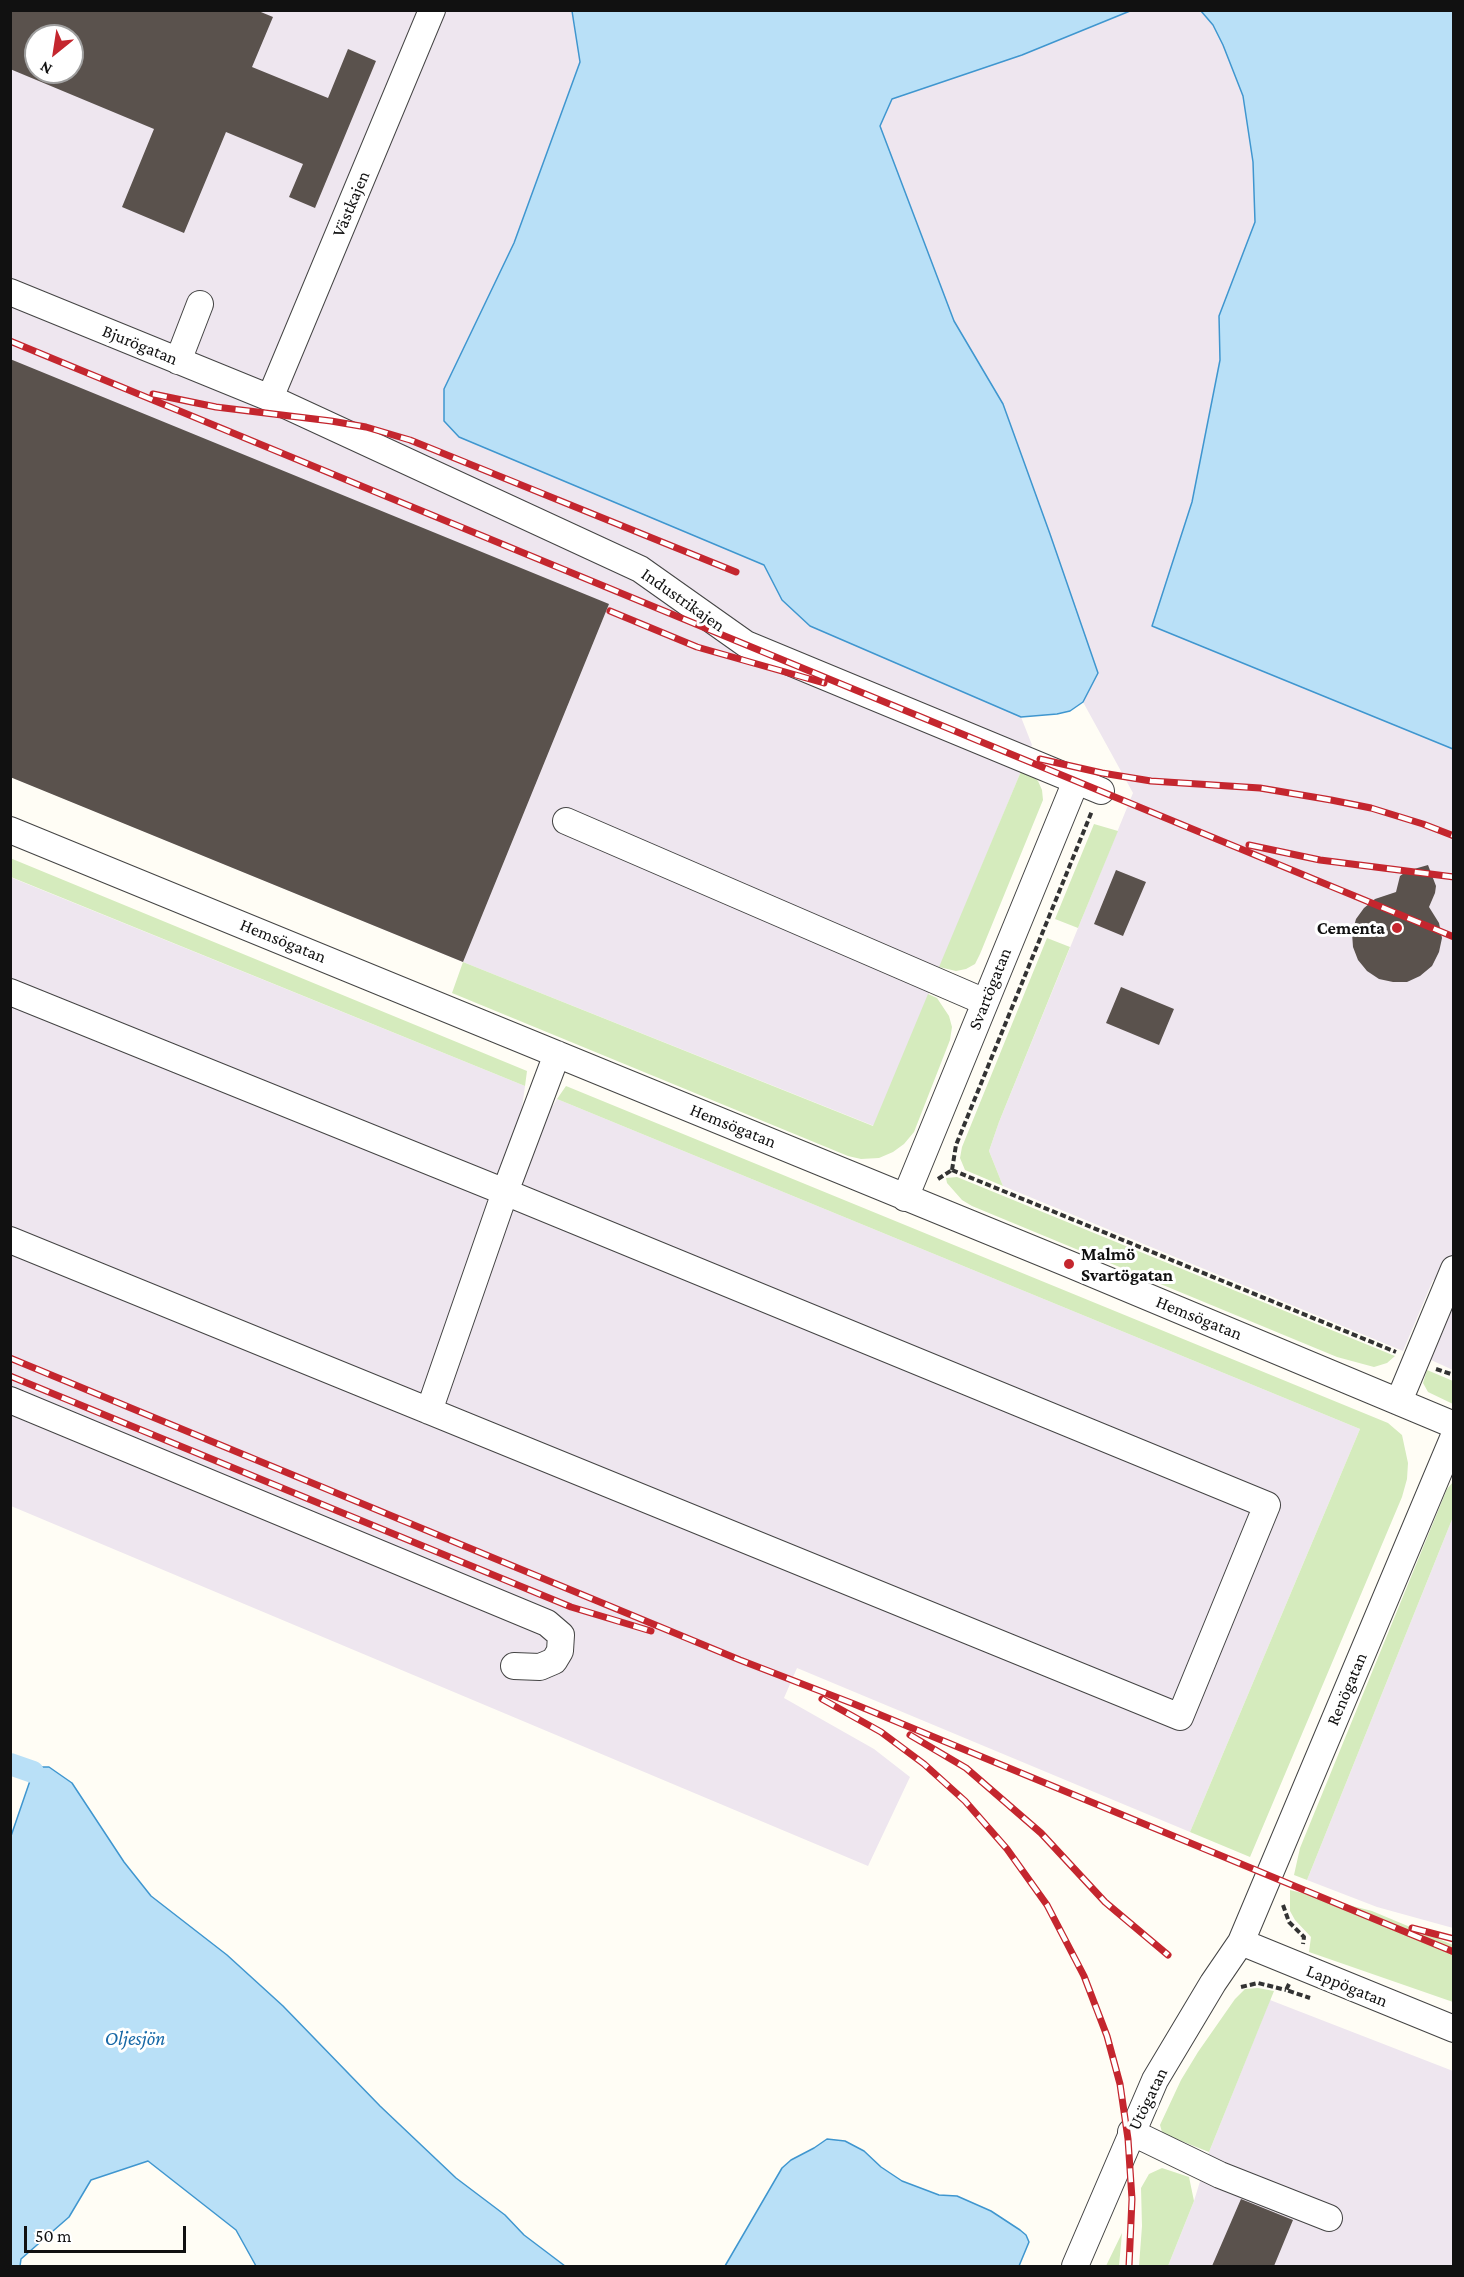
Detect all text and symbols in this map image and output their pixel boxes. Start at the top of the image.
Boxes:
north arrow [24,24,84,84]
text: N [37,58,55,78]
street label: Västkajen [327,168,375,240]
street label: Bjurögatan [99,320,181,370]
street label: Industrikajen [637,563,729,637]
street label: Hemsögatan [237,914,329,968]
place label: Cementa [1317,917,1385,939]
marker: Cementa [1390,921,1404,935]
street label: Svartögatan [964,945,1016,1033]
street label: Hemsögatan [687,1099,779,1153]
place label: Malmö Svartögatan [1081,1243,1173,1286]
marker: Malmö Svartögatan [1062,1257,1076,1271]
street label: Hemsögatan [1153,1291,1245,1345]
street label: Renögatan [1322,1649,1372,1729]
street label: Lappögatan [1303,1960,1391,2012]
water label: Oljesjön [105,2027,165,2051]
street label: Utögatan [1124,2064,1172,2134]
scale bar [27,2214,189,2252]
text: 50 m [35,2226,72,2246]

